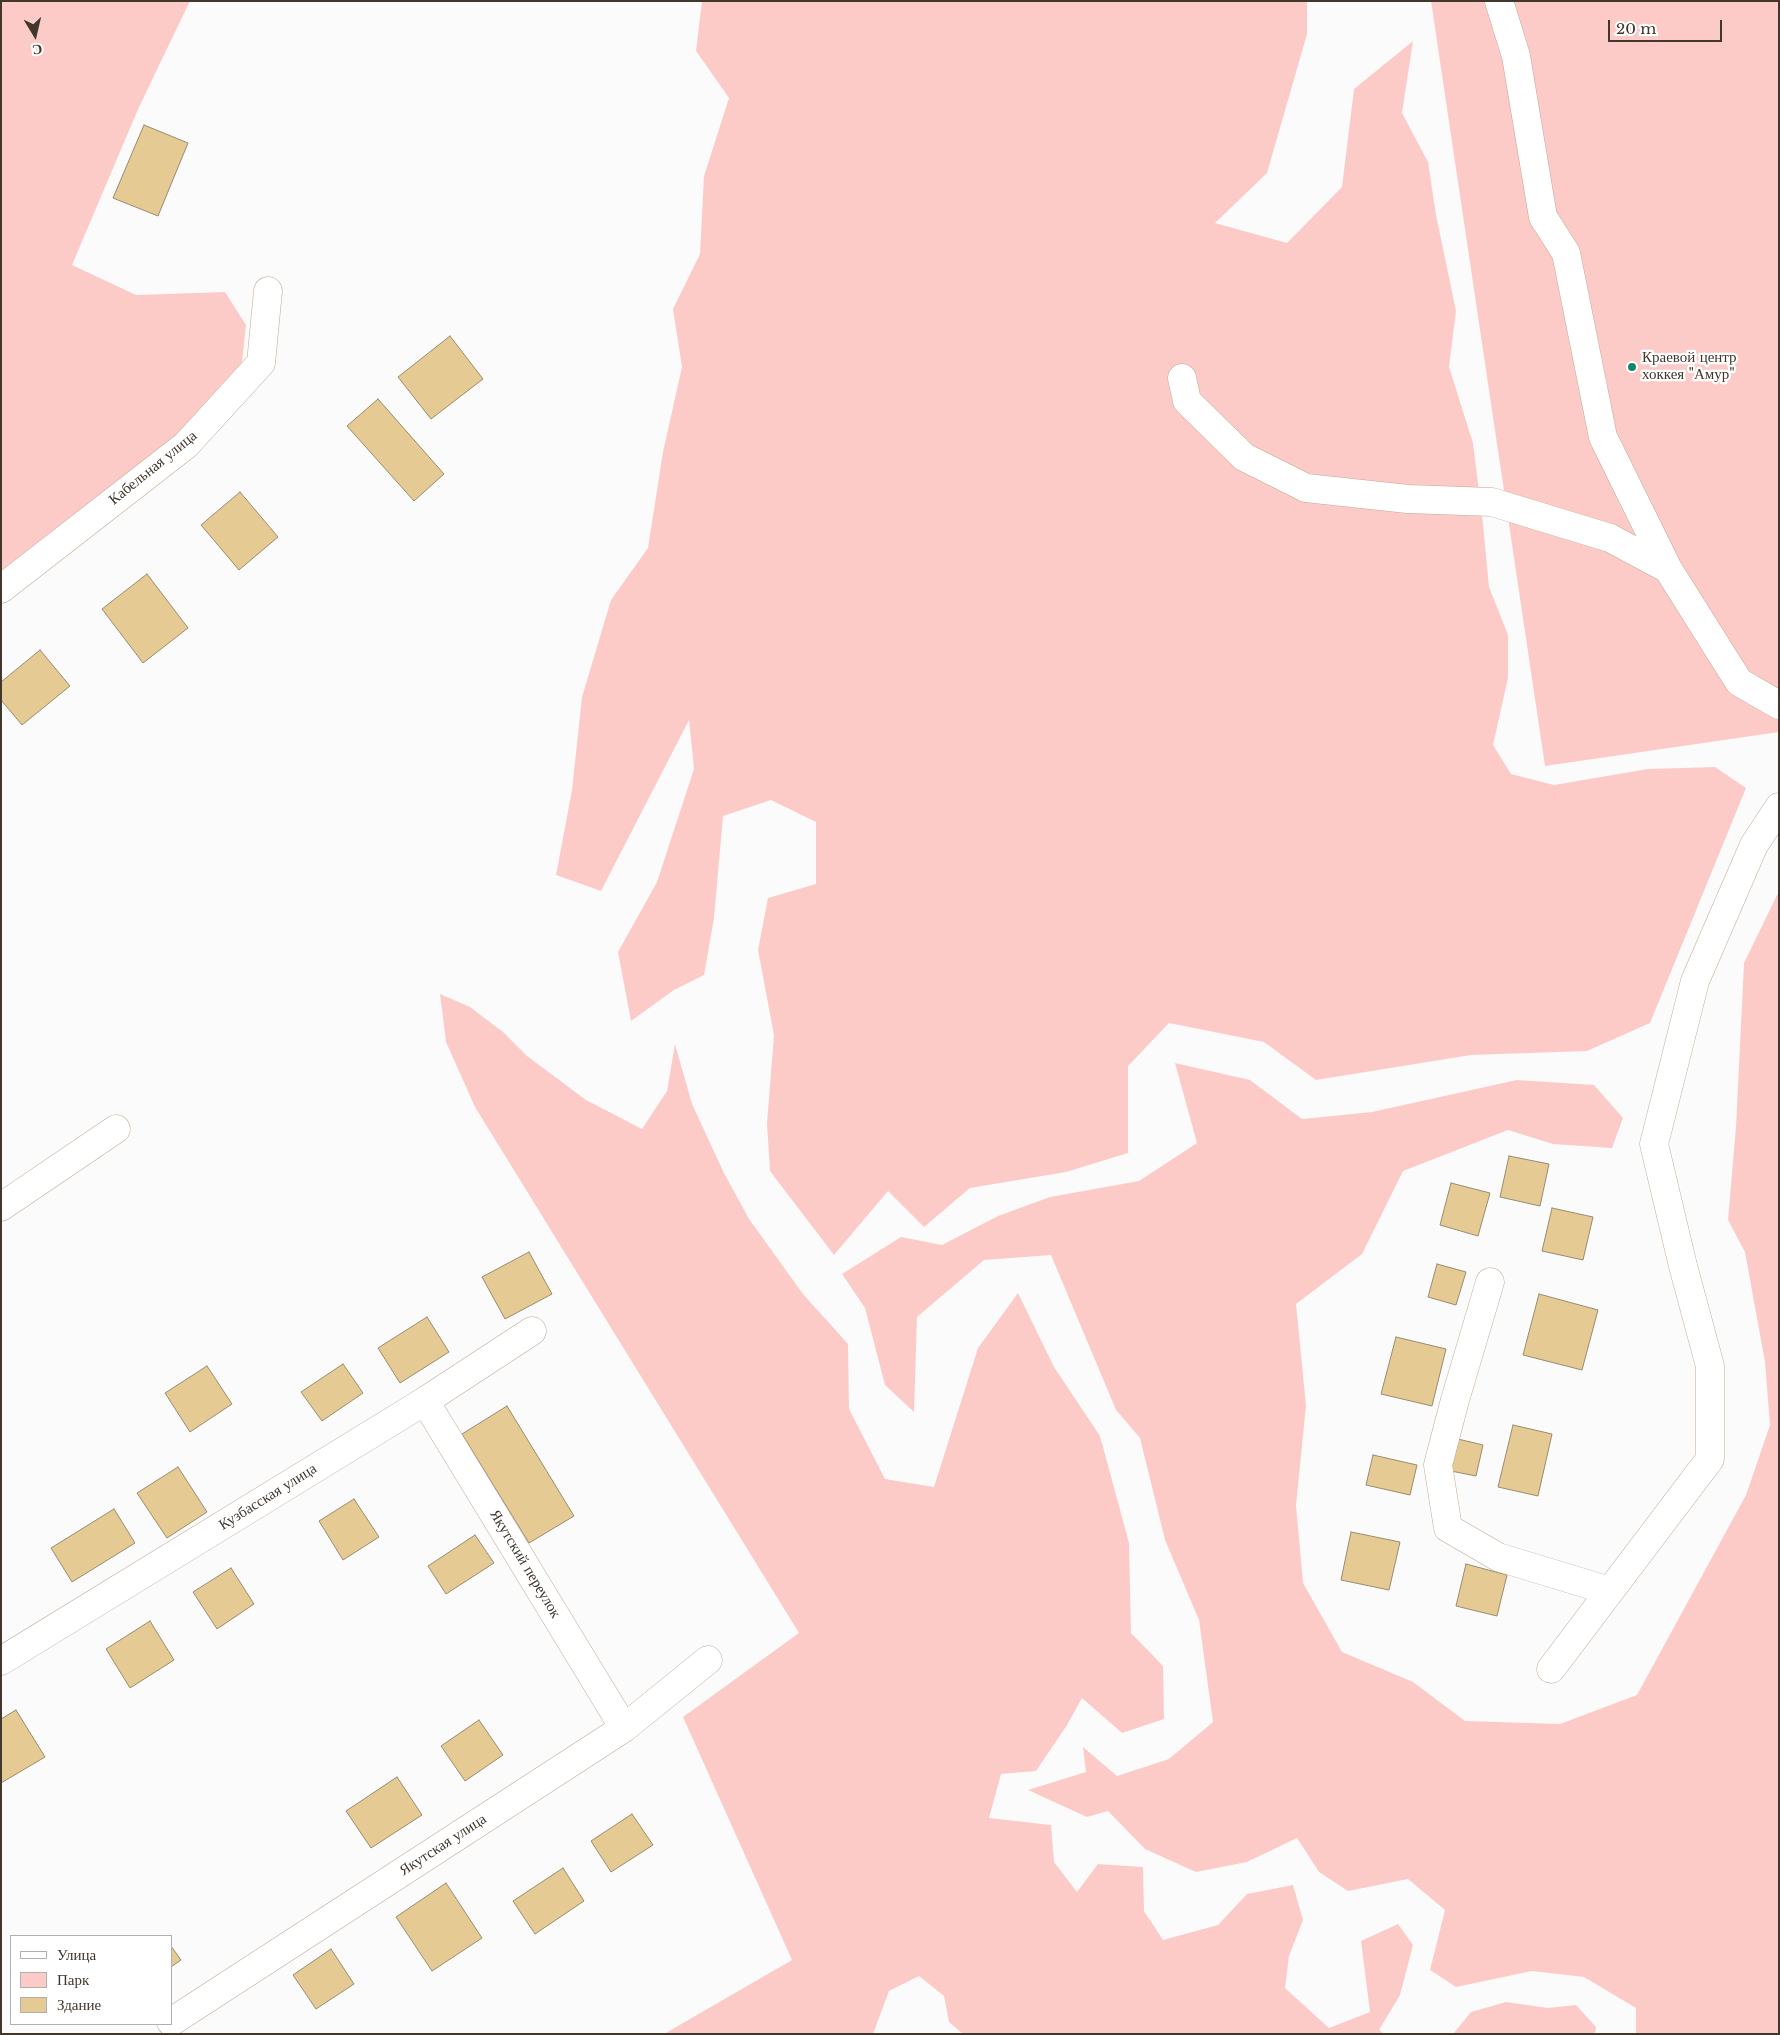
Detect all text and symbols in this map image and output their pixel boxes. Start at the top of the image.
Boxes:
north arrow [10,10,60,60]
scale bar [1610,10,1724,42]
text: 20 m [1616,19,1656,38]
text: С [31,40,44,59]
place label: Краевой центр хоккея "Амур" [1642,349,1737,384]
marker: Краевой центр хоккея "Амур" [1626,361,1638,373]
street label: Кабельная улица [105,427,201,509]
street label: Кузбасская улица [216,1460,320,1534]
street label: Якутский переулок [486,1507,564,1621]
street label: Якутская улица [396,1810,490,1880]
legend [10,1935,172,2025]
text: Улица [57,1945,96,1964]
text: Парк [57,1970,89,1989]
text: Здание [57,1995,101,2014]

